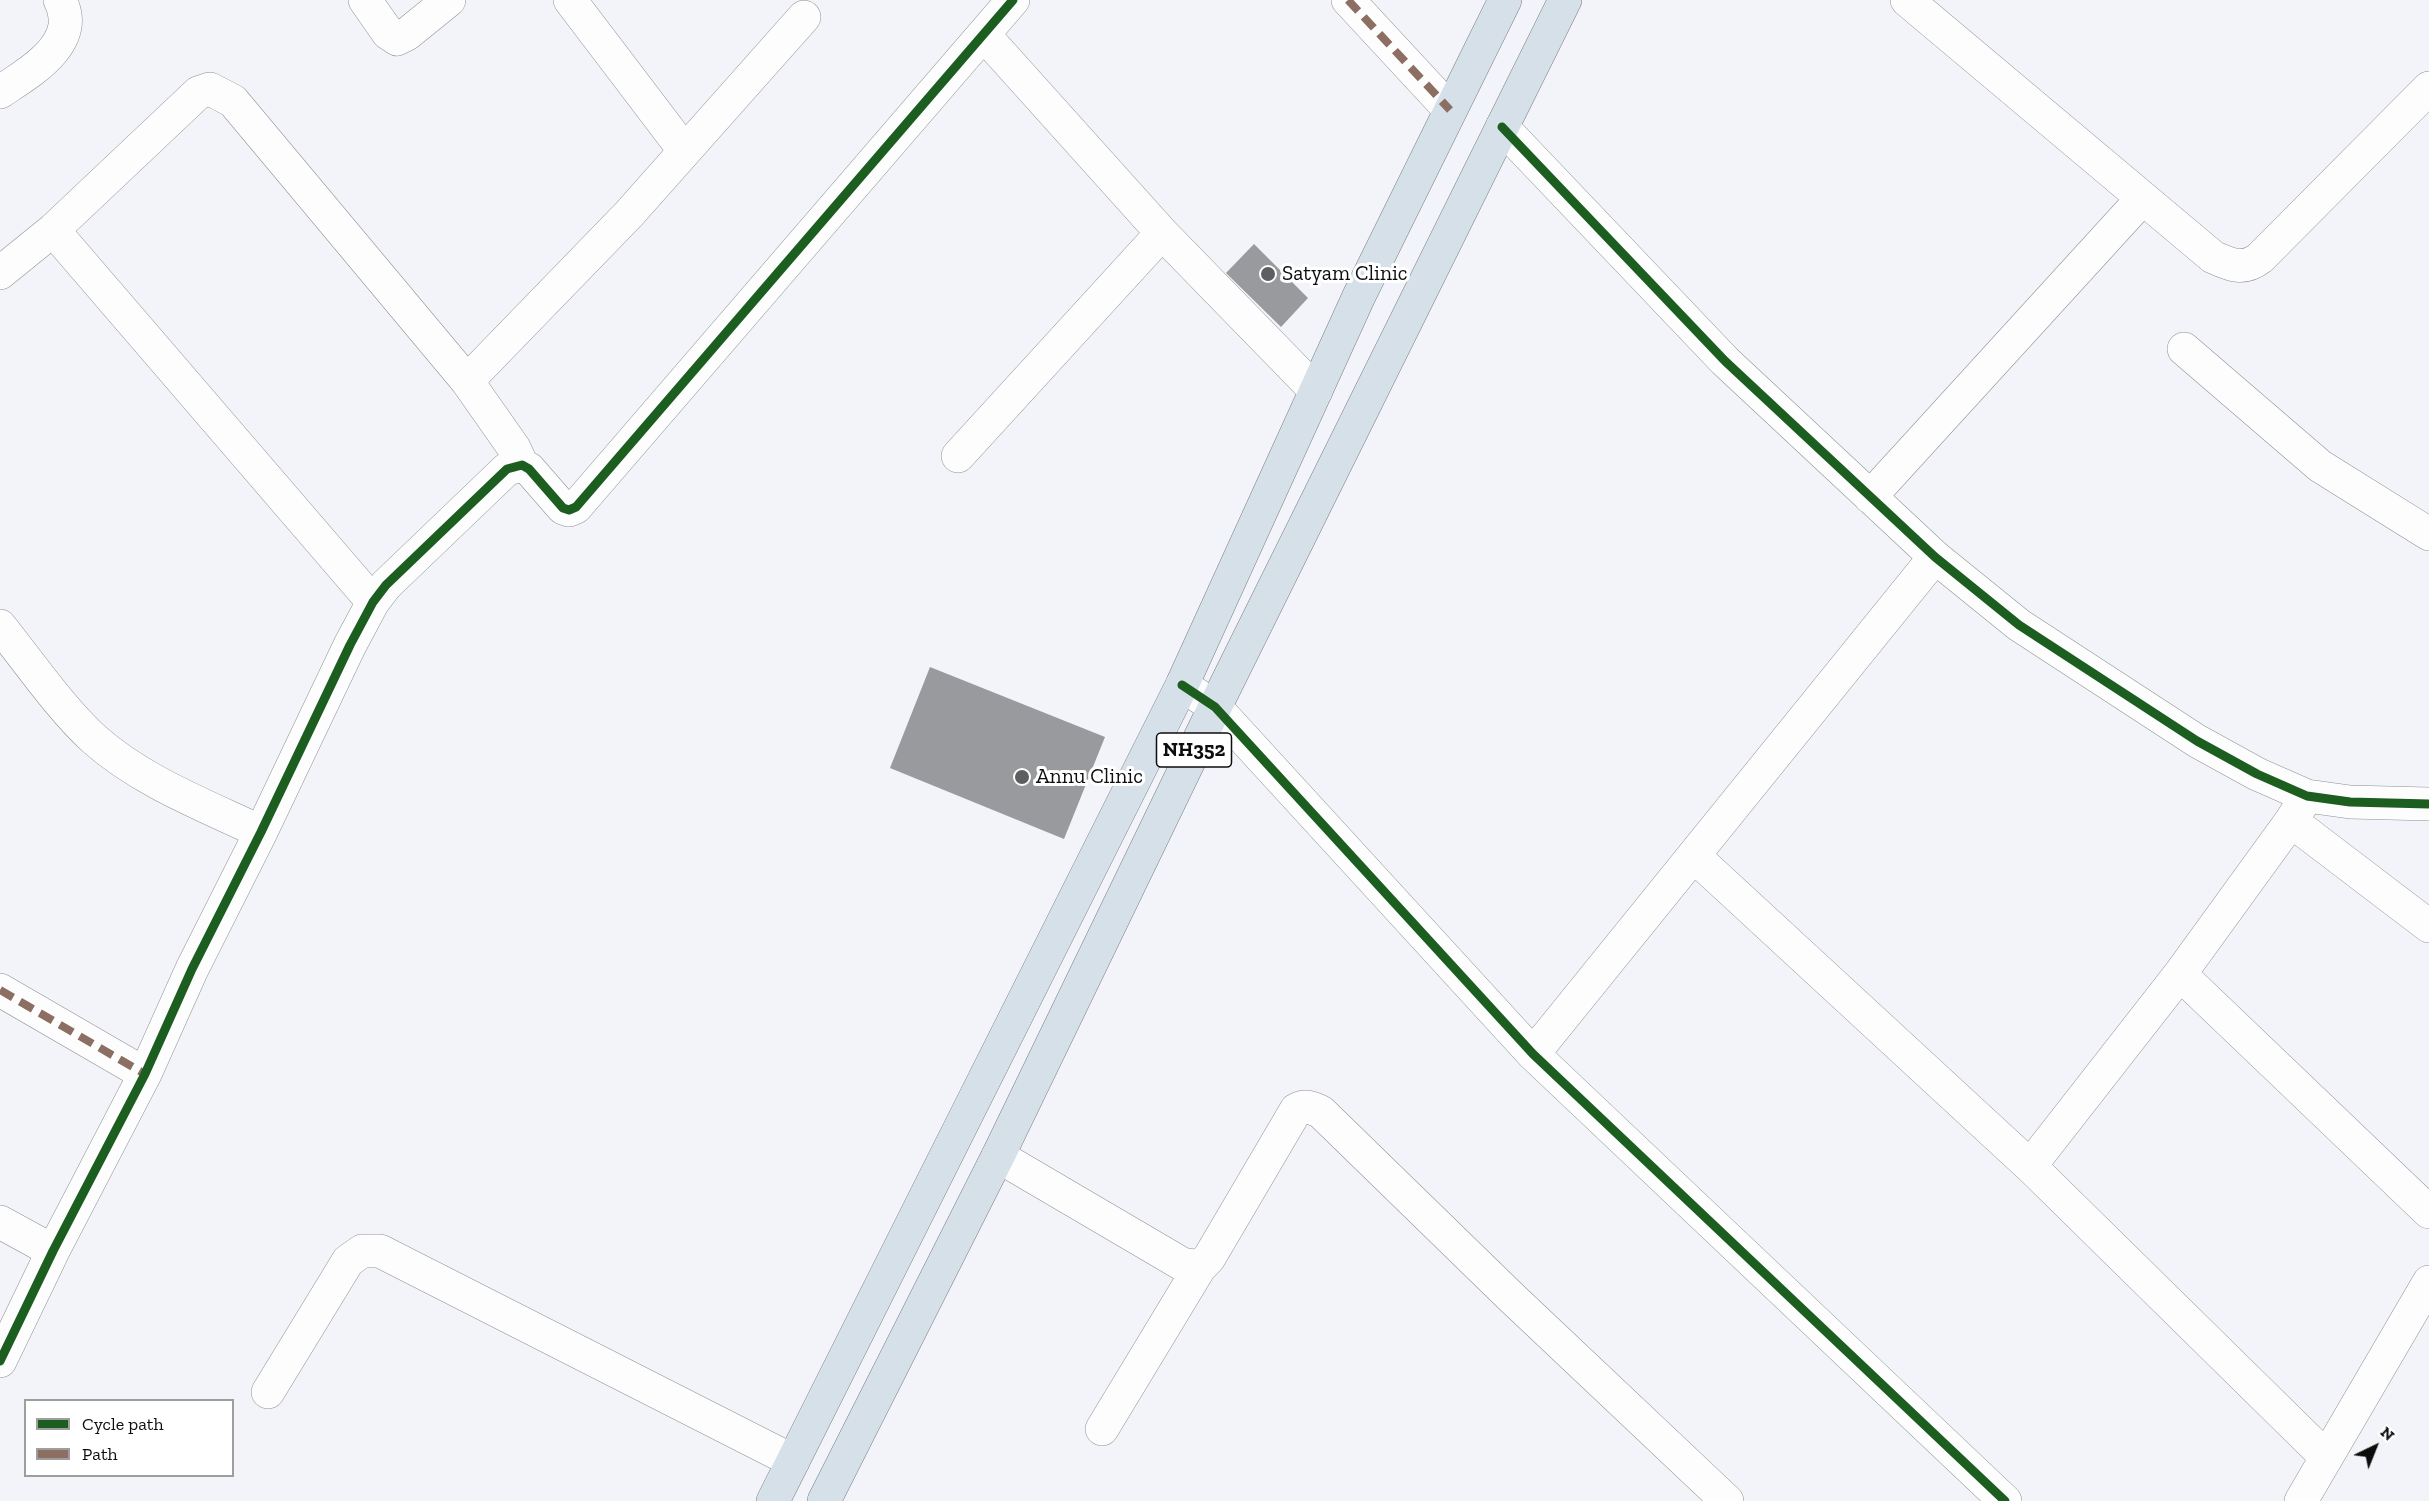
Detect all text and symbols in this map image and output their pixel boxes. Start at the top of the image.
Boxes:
place label: Satyam Clinic [1282,261,1408,287]
marker: Satyam Clinic [1259,265,1277,283]
road number: NH352 [1156,733,1232,767]
place label: Annu Clinic [1036,764,1143,790]
marker: Annu Clinic [1013,768,1031,786]
legend [24,1399,234,1477]
text: Cycle path [82,1413,164,1435]
north arrow [2345,1417,2405,1477]
text: N [2377,1422,2399,1445]
text: Path [82,1443,118,1465]

